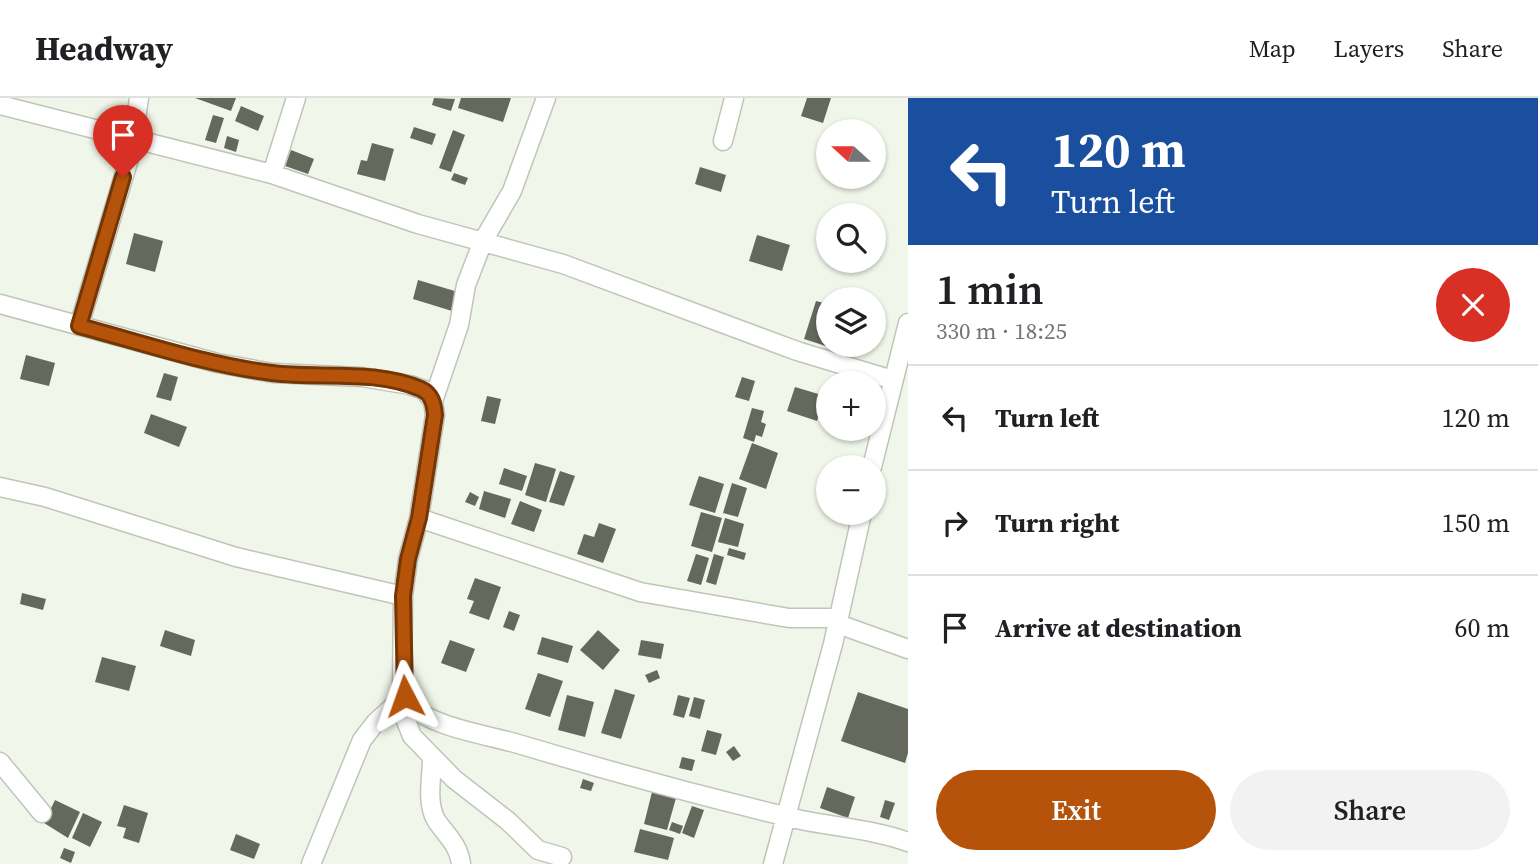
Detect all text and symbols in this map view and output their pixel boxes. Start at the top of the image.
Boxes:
text: Headway [35,26,173,71]
text: Map [1249,32,1296,65]
text: Layers [1334,32,1404,65]
text: Share [1442,32,1503,65]
pin [93,105,153,177]
icon: arrive [104,116,142,154]
text: 120 m [1051,116,1186,183]
north arrow [816,119,886,189]
map controls [816,119,886,525]
icon: left [936,126,1027,217]
text: Turn left [1051,180,1175,224]
button: search [816,203,886,273]
text: 1 min [936,260,1044,318]
button: close [1436,268,1510,342]
button: layers [816,287,886,357]
text: 330 m · 18:25 [936,315,1067,347]
button: + [816,371,886,441]
icon: left [936,399,974,437]
text: Turn left [995,400,1099,436]
text: 120 m [1442,400,1510,436]
button: − [816,455,886,525]
icon: right [936,504,974,542]
text: Turn right [995,505,1119,541]
text: 150 m [1442,505,1510,541]
icon: arrive [936,609,974,647]
text: Arrive at destination [995,610,1242,646]
text: 60 m [1455,610,1510,646]
position arrow [368,659,442,733]
button: Exit [936,770,1216,850]
button: Share [1230,770,1510,850]

